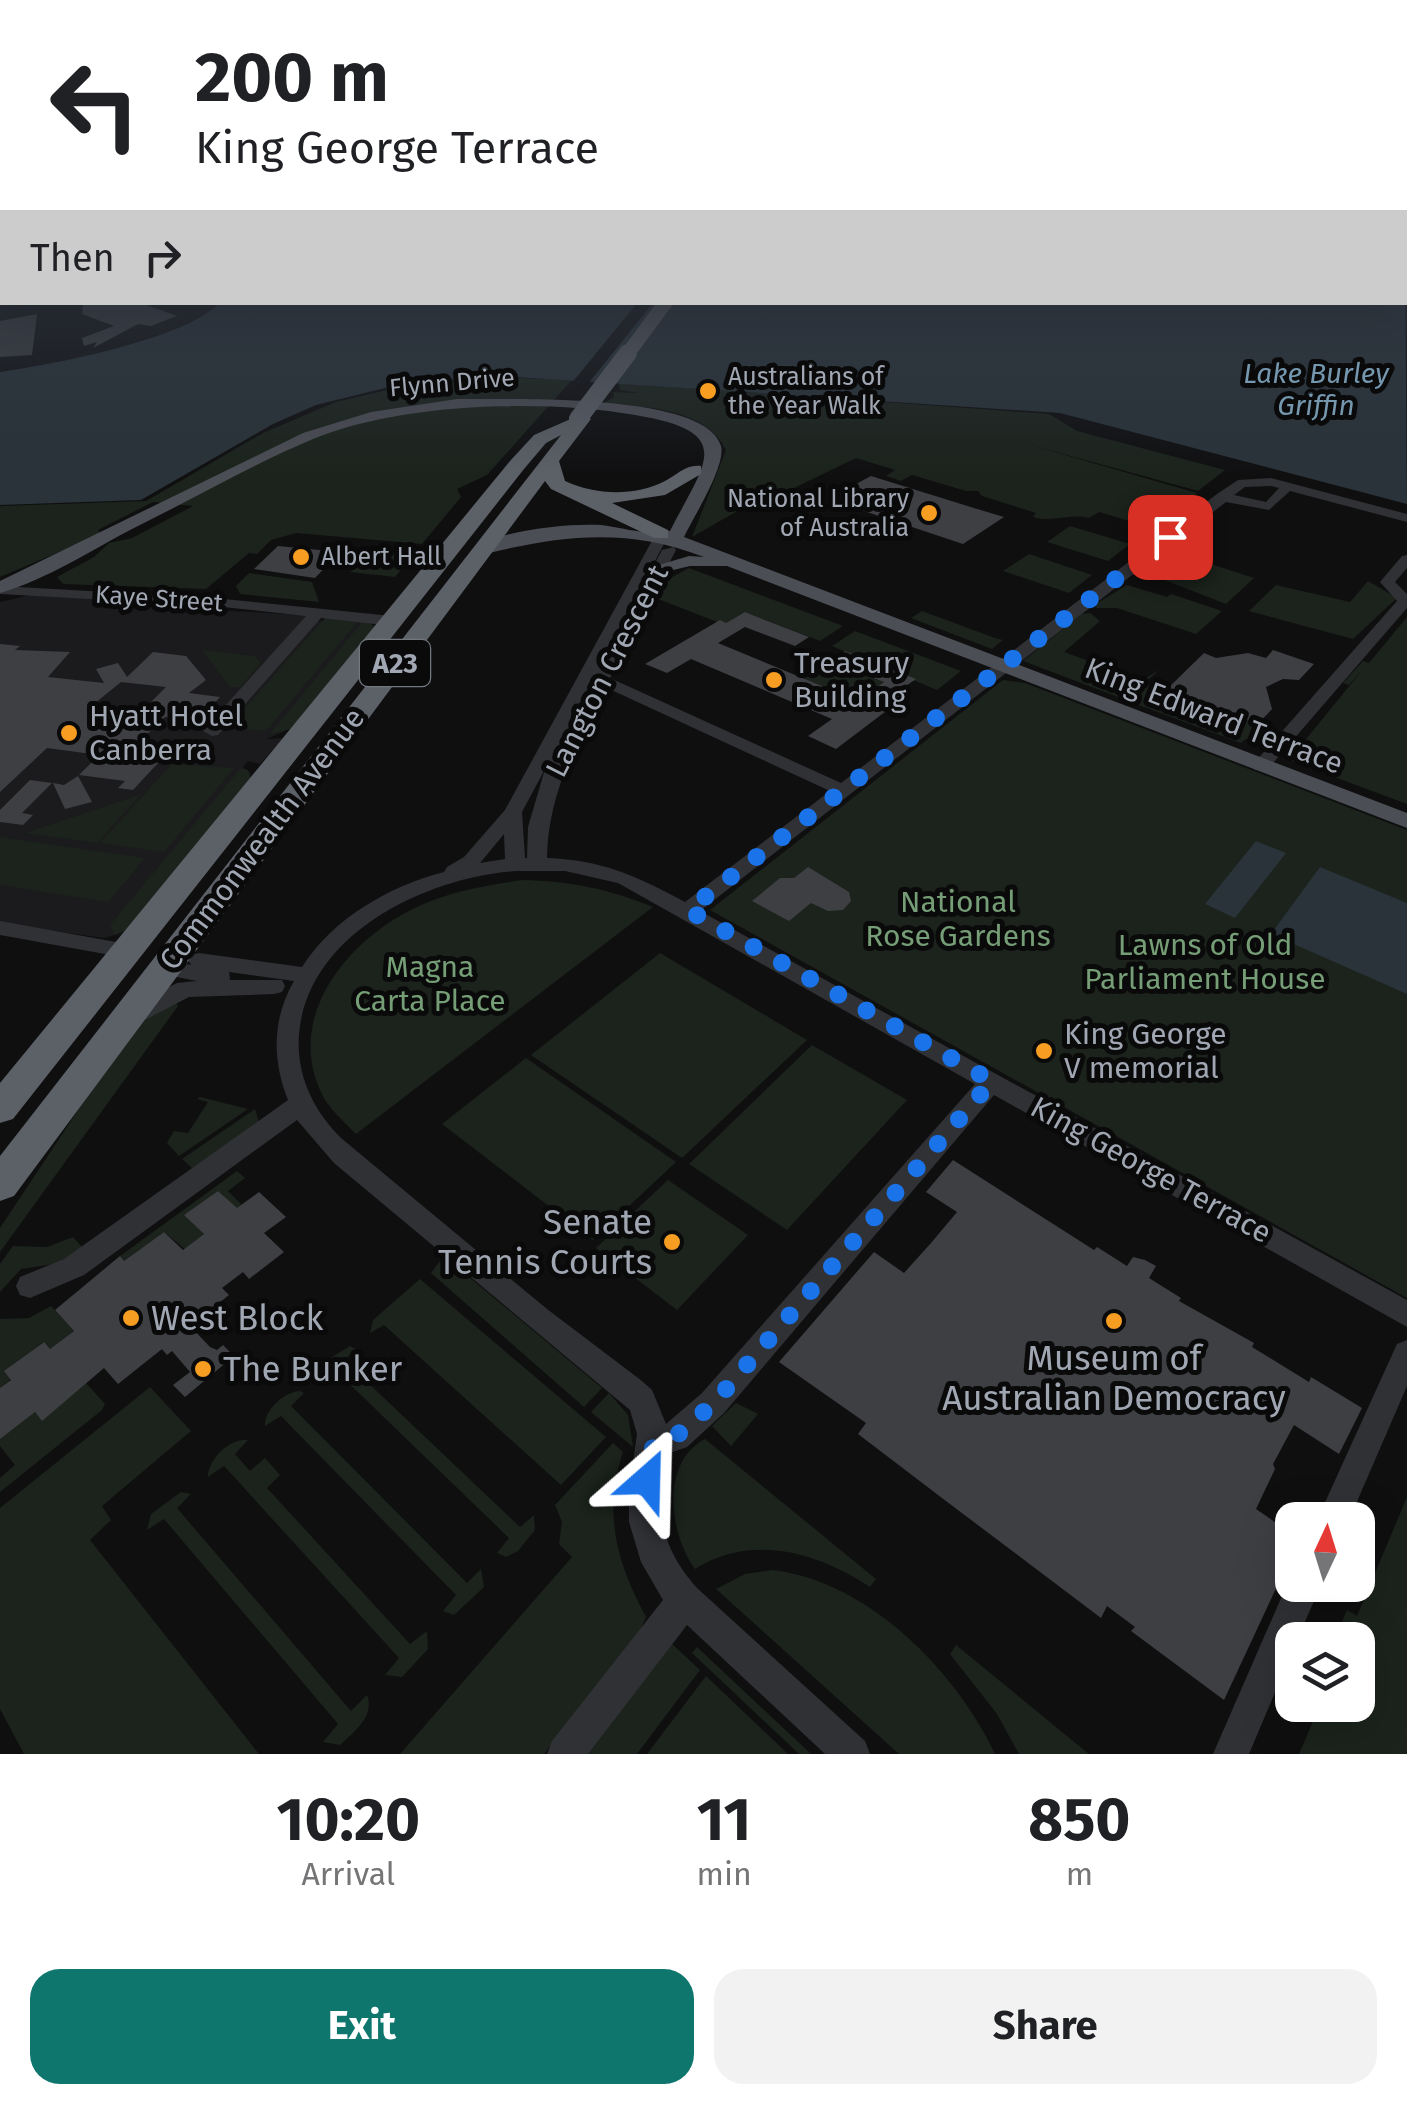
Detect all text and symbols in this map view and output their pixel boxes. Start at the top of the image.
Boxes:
text: 200 m [195,36,389,120]
icon: left [30,40,160,170]
text: King George Terrace [195,121,599,175]
icon: right [135,230,190,285]
text: Then [30,235,115,281]
water label: Lake Burley Griffin [1243,357,1390,422]
place label: Australians of the Year Walk [728,362,885,421]
street label: Flynn Drive [388,363,516,403]
marker: Australians of the Year Walk [697,380,719,402]
place label: National Library of Australia [727,484,910,543]
pin [1128,495,1213,580]
marker: National Library of Australia [918,502,940,524]
icon: arrive [1143,510,1198,565]
place label: Albert Hall [321,542,441,572]
marker: Albert Hall [290,546,312,568]
street label: Langton Crescent [538,559,676,783]
street label: Kaye Street [94,580,225,618]
road number: A23 [360,640,430,686]
place label: Treasury Building [794,645,909,715]
street label: King Edward Terrace [1080,650,1348,782]
marker: Treasury Building [763,669,785,691]
place label: Hyatt Hotel Canberra [89,698,243,768]
street label: Commonwealth Avenue [152,701,372,977]
marker: Hyatt Hotel Canberra [58,722,80,744]
park label: National Rose Gardens [865,884,1051,954]
park label: Lawns of Old Parliament House [1084,927,1326,997]
park label: Magna Carta Place [354,949,506,1019]
place label: King George V memorial [1064,1016,1227,1086]
marker: King George V memorial [1033,1040,1055,1062]
street label: King George Terrace [1024,1089,1278,1251]
place label: Senate Tennis Courts [438,1201,652,1283]
marker: Senate Tennis Courts [661,1231,683,1253]
place label: West Block [151,1297,323,1339]
marker: West Block [120,1307,142,1329]
marker: Museum of Australian Democracy [1103,1310,1125,1332]
place label: Museum of Australian Democracy [942,1337,1286,1419]
place label: The Bunker [223,1348,403,1390]
marker: The Bunker [192,1358,214,1380]
position arrow [595,1428,699,1532]
north arrow [1275,1502,1375,1602]
map controls [1275,1502,1375,1722]
button: layers [1275,1622,1375,1722]
text: 10:20 [277,1784,420,1856]
text: 11 [697,1784,751,1856]
text: 850 [1028,1784,1130,1856]
text: Arrival [301,1855,395,1893]
text: min [697,1855,752,1893]
text: m [1066,1855,1093,1893]
button: Exit [30,1969,694,2084]
button: Share [714,1969,1377,2084]

